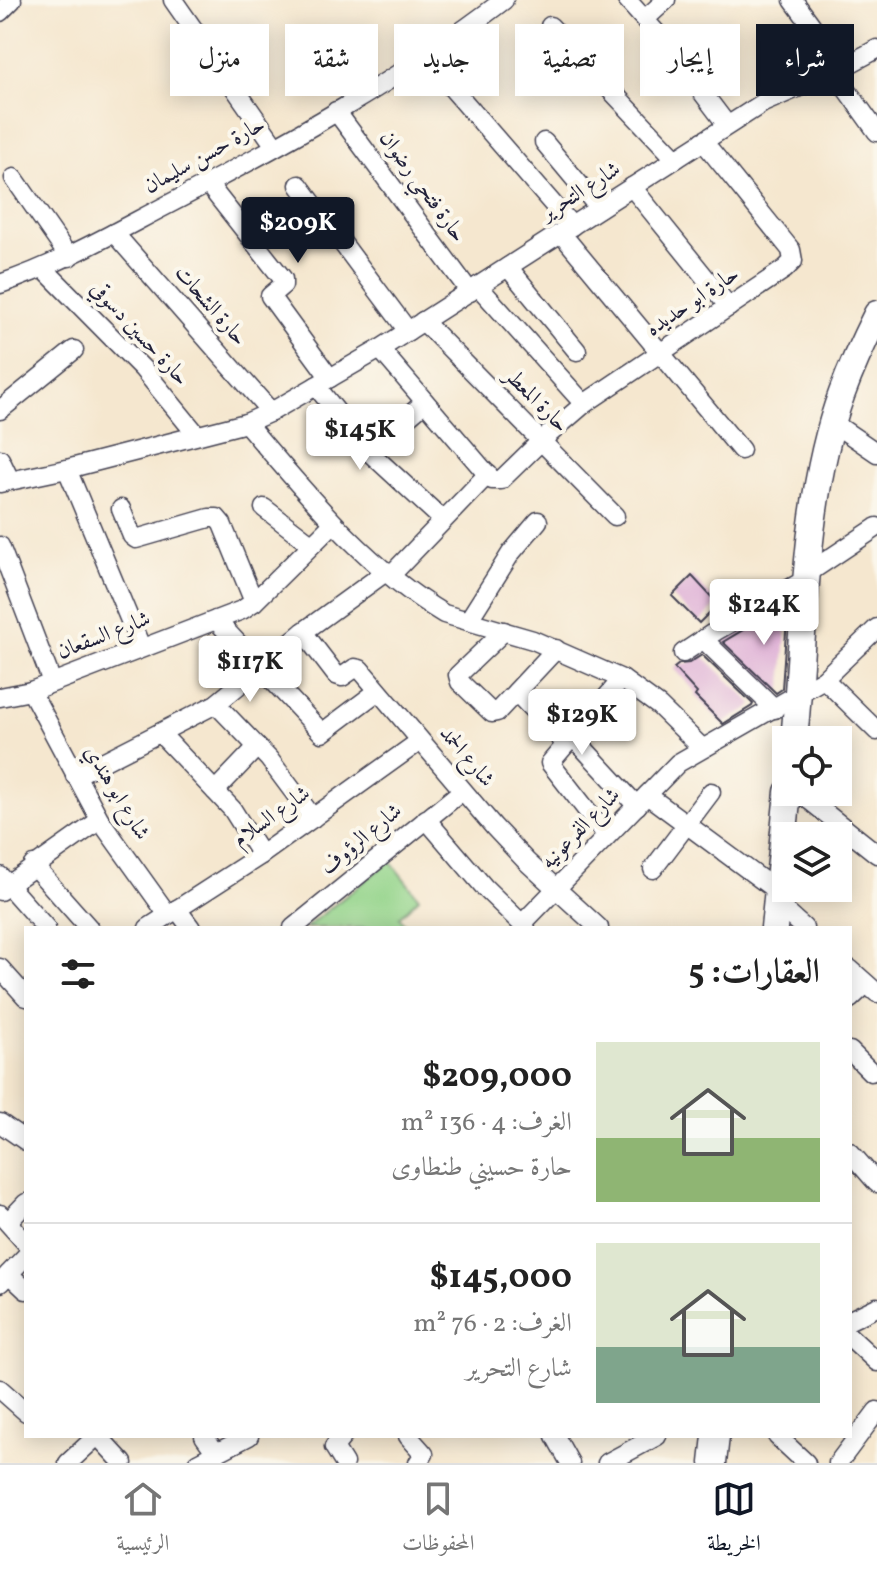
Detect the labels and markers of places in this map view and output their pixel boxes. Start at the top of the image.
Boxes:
pin: $209K [242,197,354,265]
pin: $145K [304,404,416,472]
pin: $124K [708,579,820,647]
pin: $117K [194,636,306,704]
pin: $129K [526,689,638,757]

